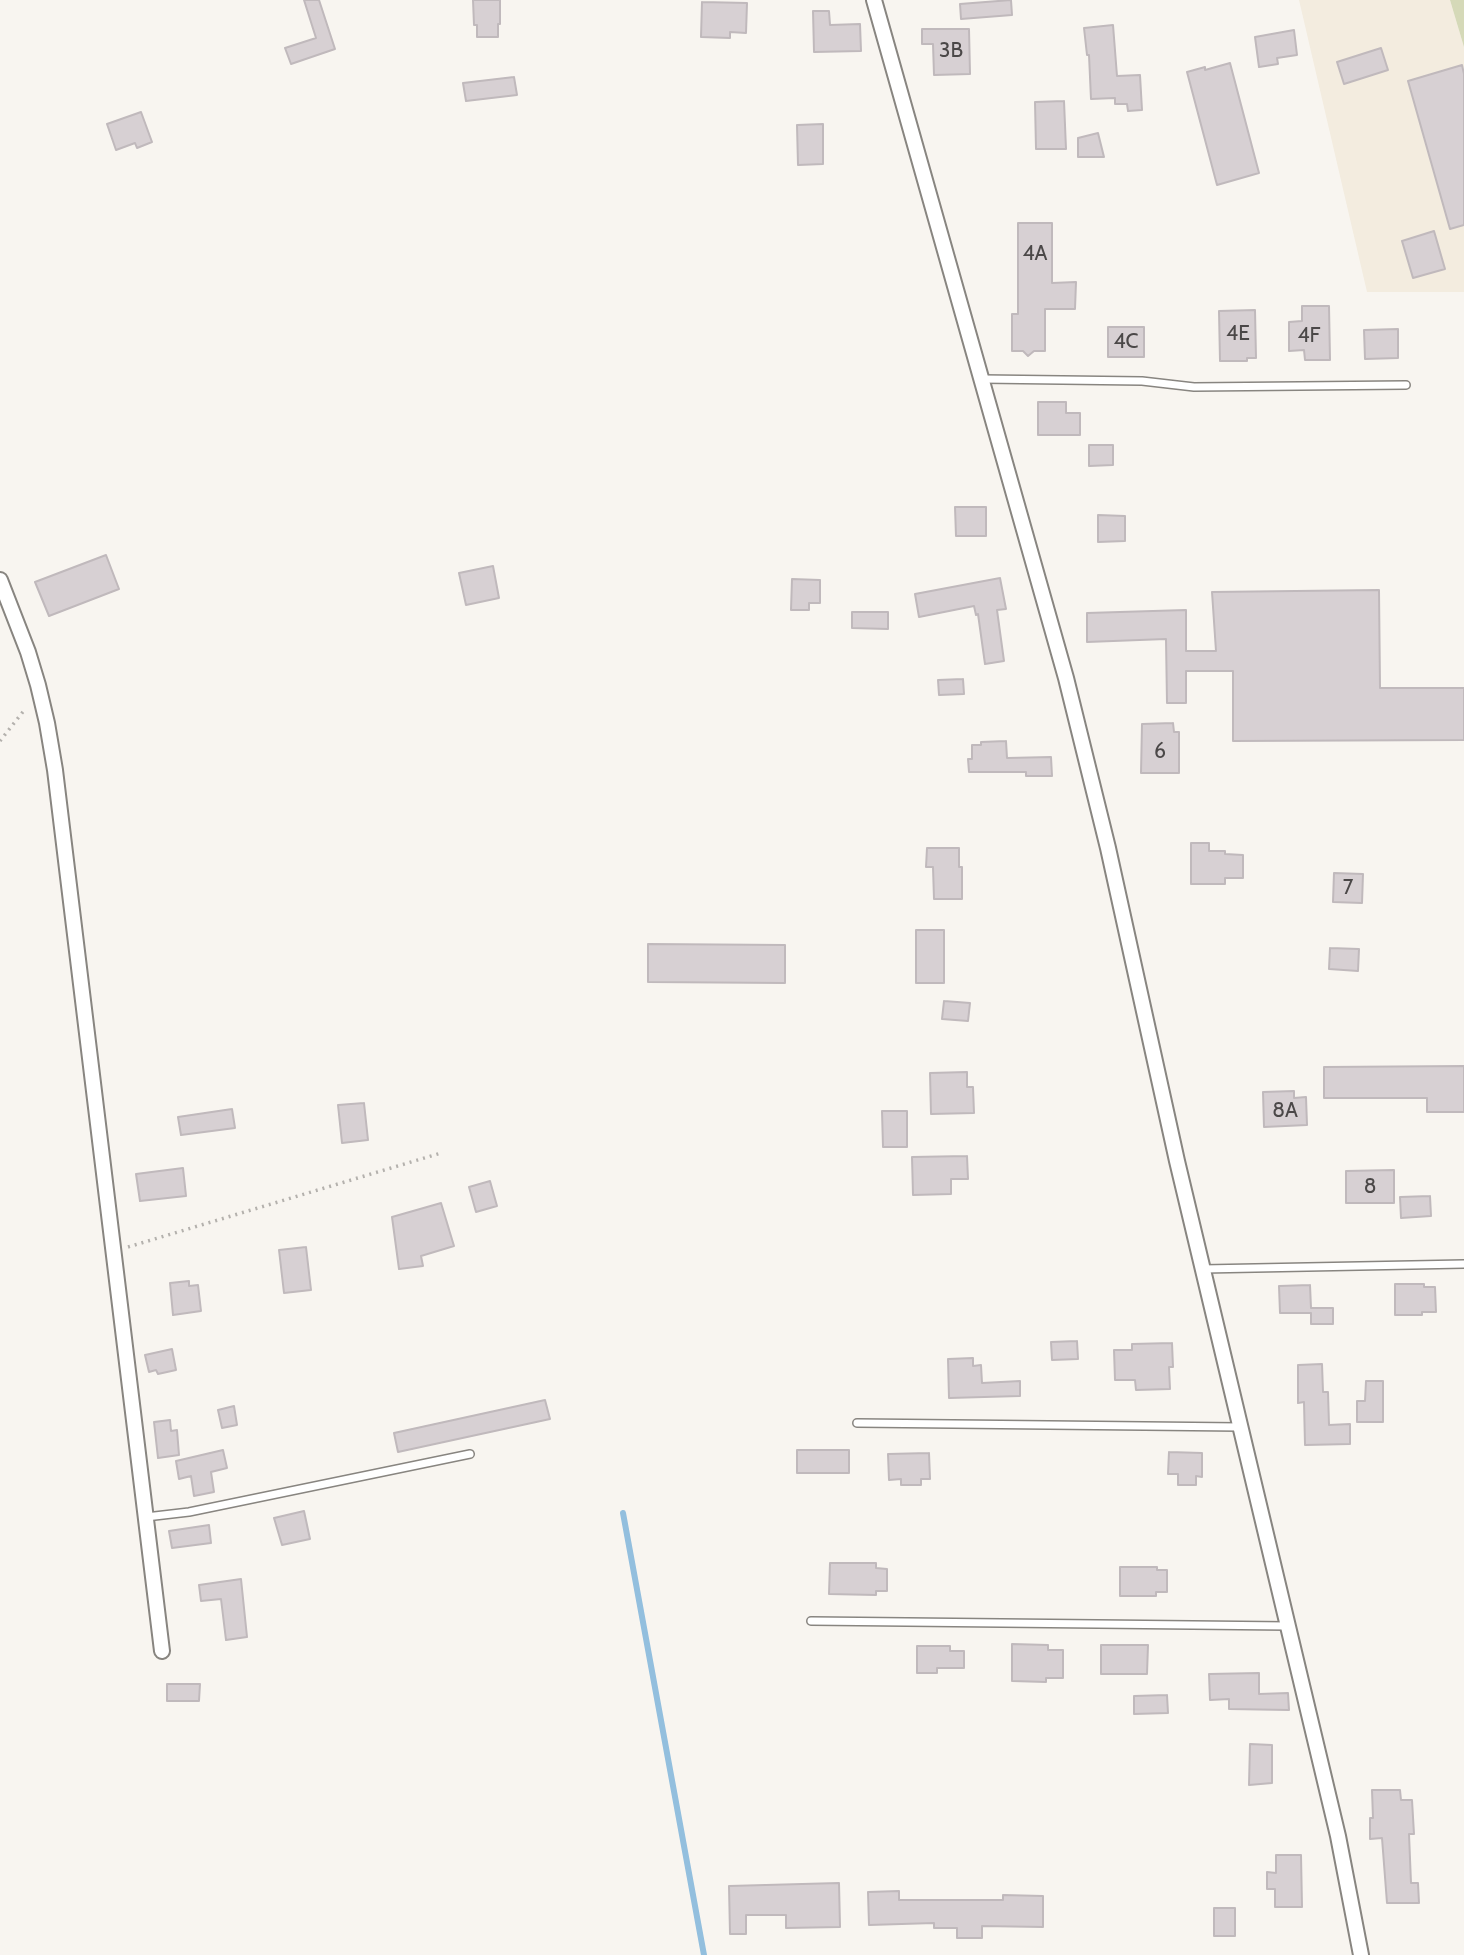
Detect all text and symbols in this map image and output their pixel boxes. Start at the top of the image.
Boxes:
house number: 3B [939,38,963,64]
house number: 4A [1022,241,1048,267]
house number: 4E [1226,321,1250,347]
house number: 4F [1297,323,1321,349]
house number: 4C [1113,329,1139,355]
house number: 6 [1154,739,1166,765]
house number: 7 [1343,875,1353,901]
house number: 8A [1272,1098,1298,1124]
house number: 8 [1364,1174,1376,1200]

